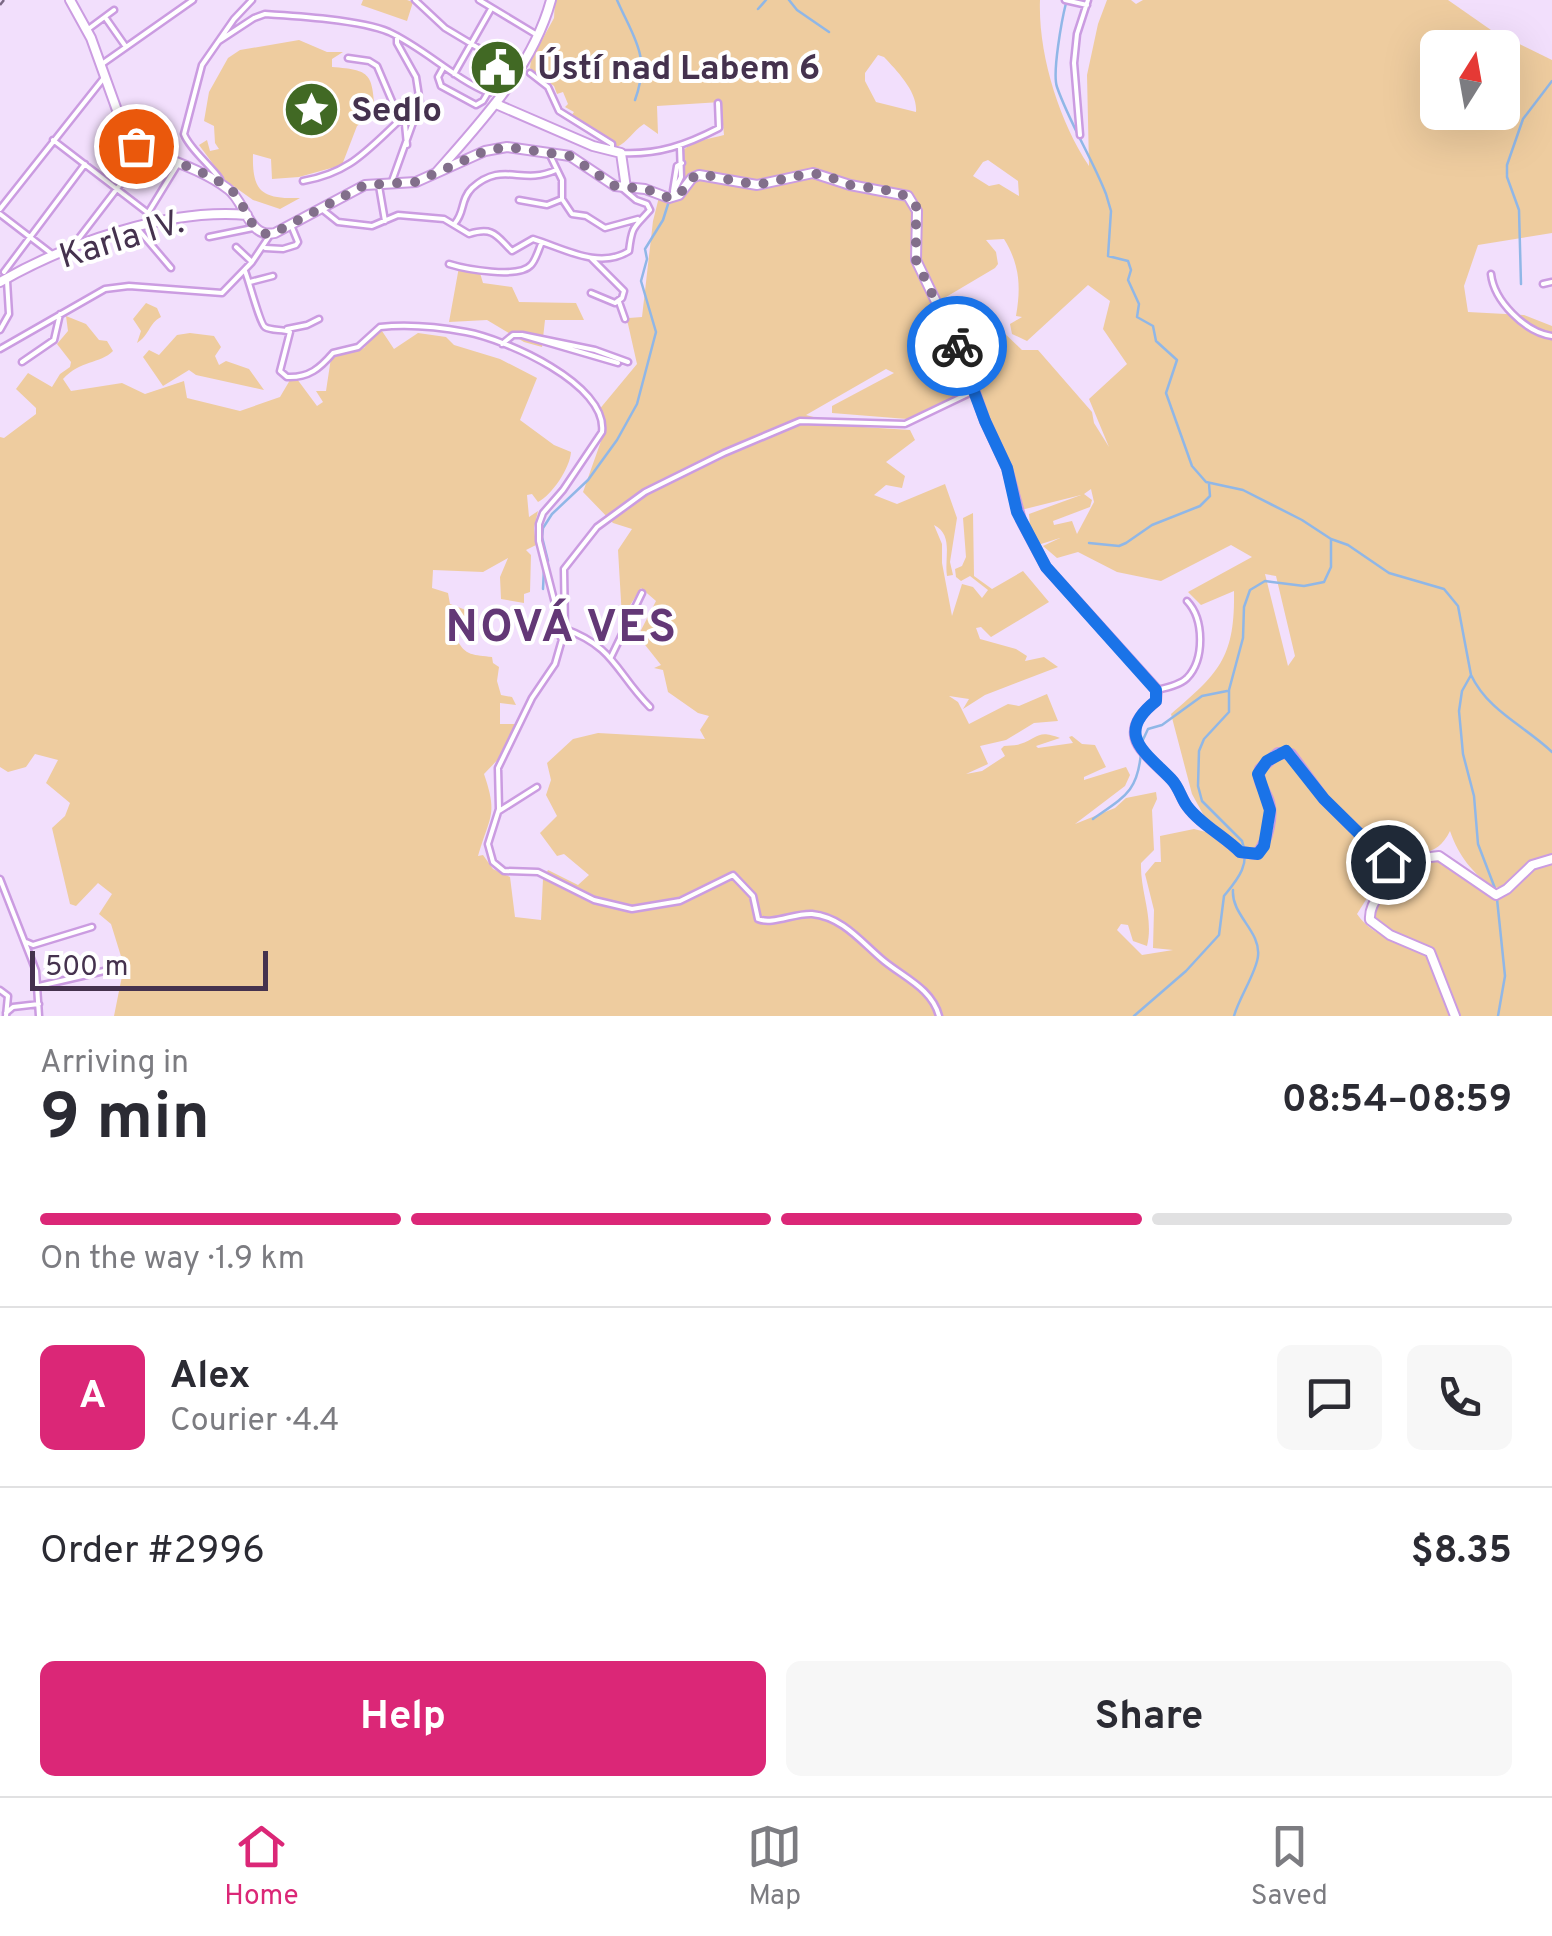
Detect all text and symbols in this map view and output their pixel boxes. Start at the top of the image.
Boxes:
north arrow [1420,30,1520,130]
map controls [1420,30,1520,130]
public building icon: Ústí nad Labem 6 [468,37,528,97]
place label: Ústí nad Labem 6 [537,47,820,92]
place icon: Sedlo [282,79,342,139]
place label: Sedlo [351,90,442,134]
pin [94,104,179,189]
icon: bag [109,119,164,174]
street label: Karla IV. [54,201,189,281]
courier [907,296,1007,396]
icon: bike [930,319,985,374]
district label: NOVÁ VES [446,598,678,658]
pin [1346,820,1431,905]
icon: home [1361,835,1416,890]
scale bar [30,946,268,990]
text: 500 m [45,950,128,986]
text: Arriving in [40,1044,189,1084]
text: 08:54–08:59 [1282,1077,1512,1126]
text: 9 min [40,1080,210,1162]
text: On the way · 1.9 km [40,1240,305,1280]
button: chat [1277,1345,1382,1450]
button: phone [1407,1345,1512,1450]
text: Alex [170,1353,250,1402]
text: A [79,1373,106,1422]
text: Courier · 4.4 [170,1402,339,1442]
text: Order #2996 [40,1528,265,1577]
text: $8.35 [1411,1528,1512,1577]
button: Help [40,1661,766,1776]
button: Share [786,1661,1512,1776]
tab: Home [224,1819,299,1915]
tab: Map [747,1819,802,1915]
tab: Saved [1251,1819,1328,1915]

